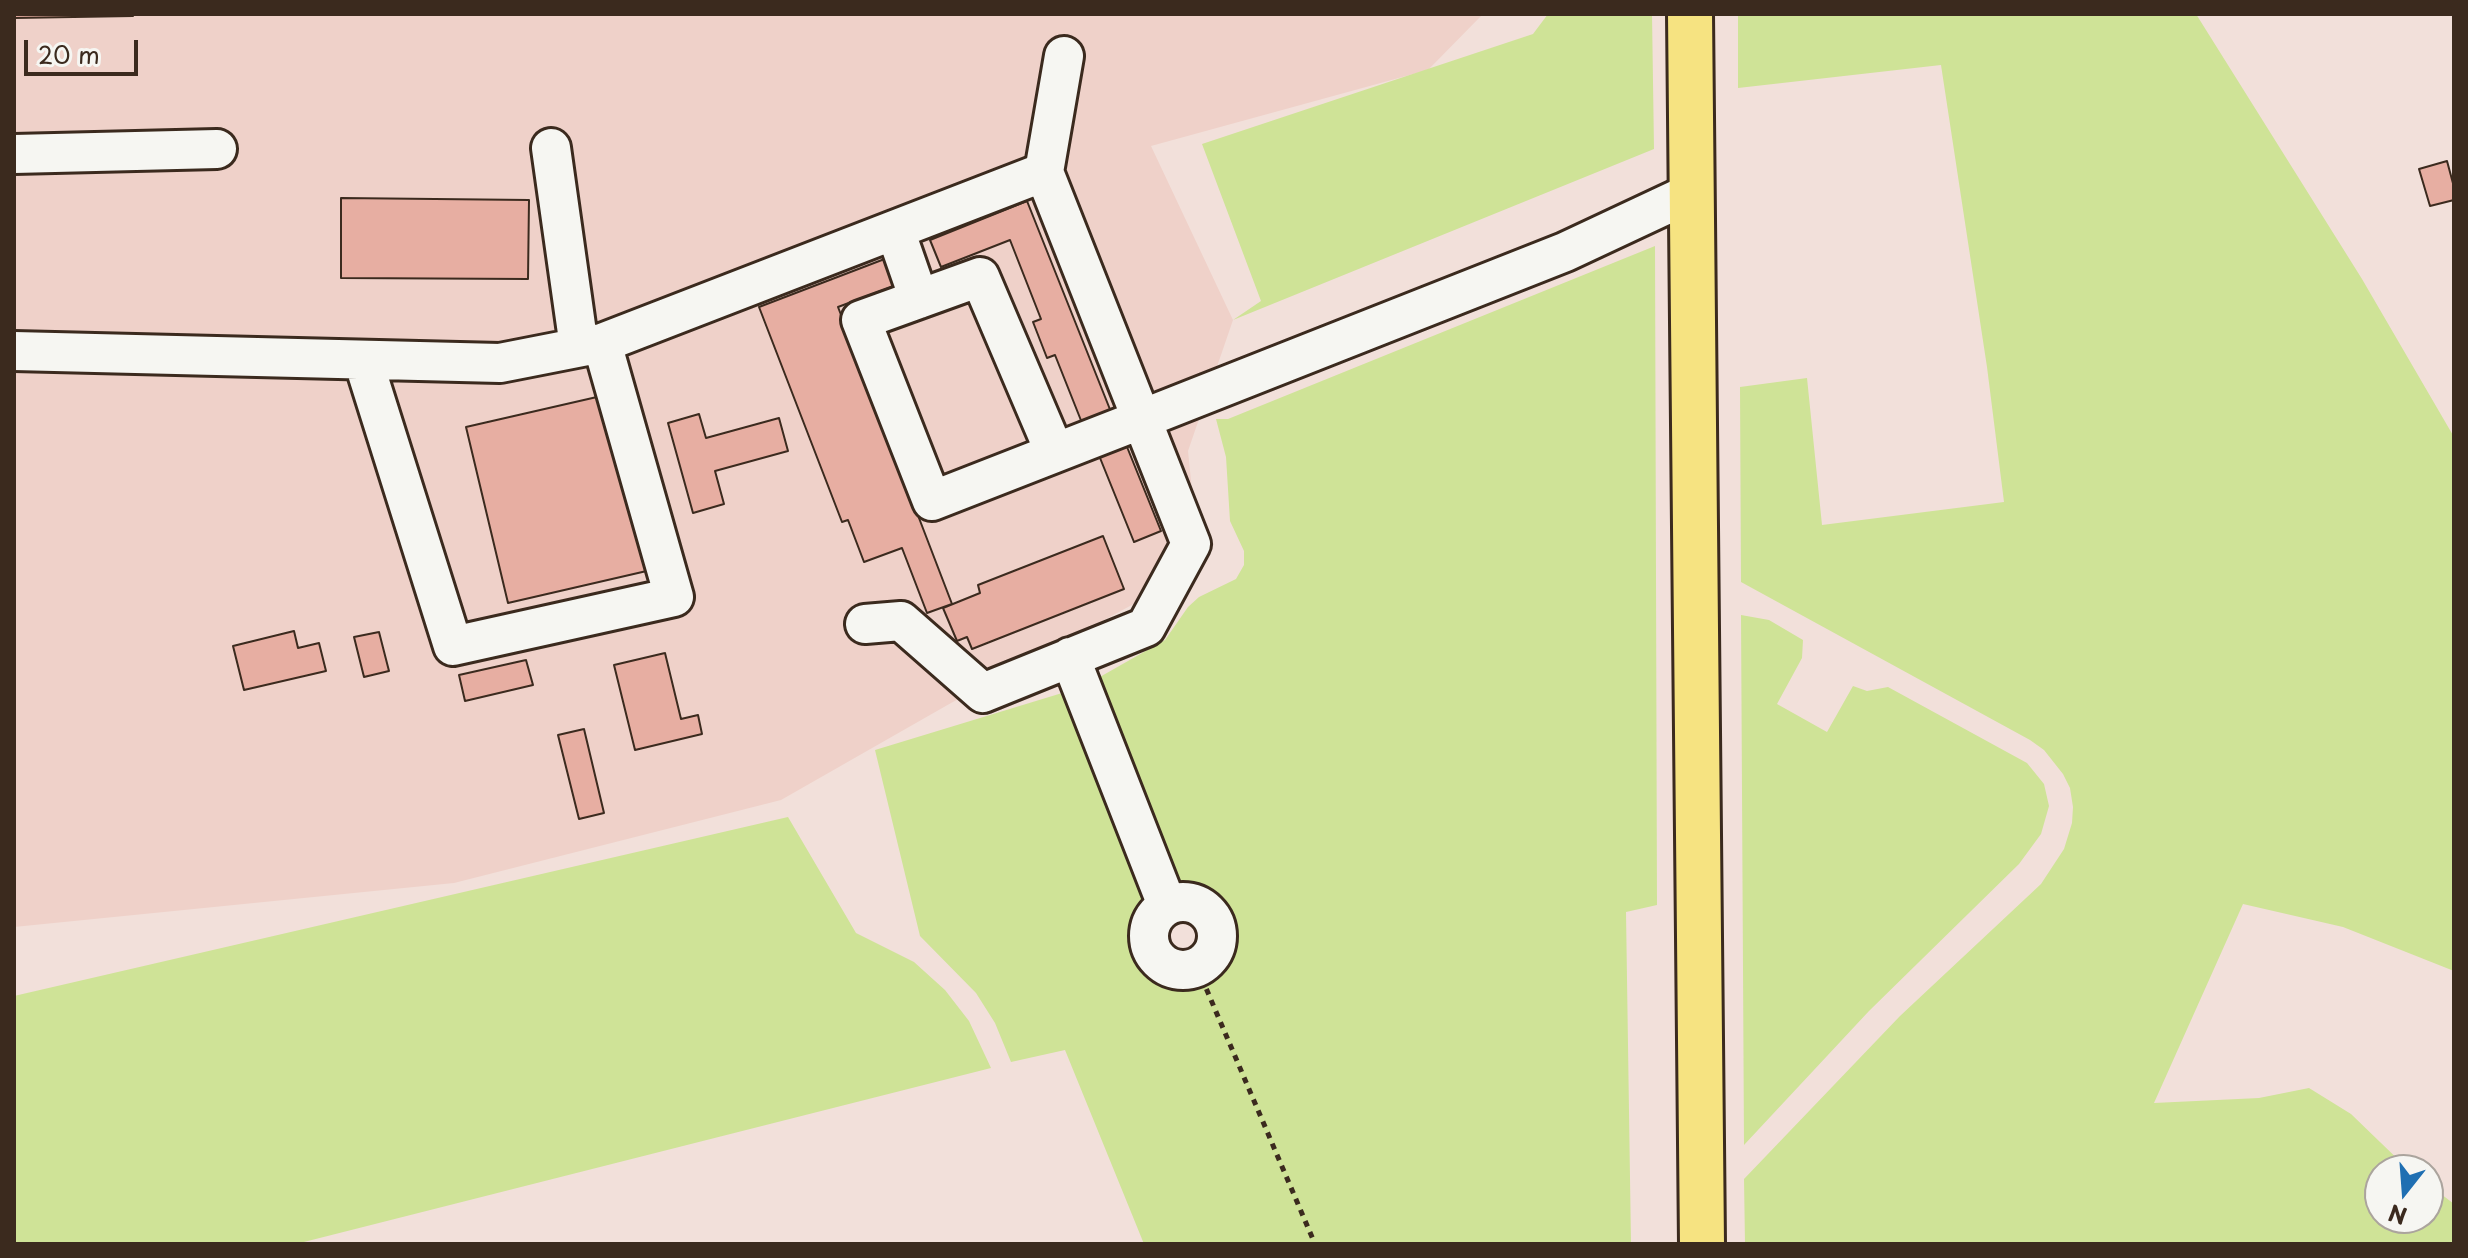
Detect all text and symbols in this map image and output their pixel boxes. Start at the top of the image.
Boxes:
scale bar [28,24,142,74]
text: 20 m [38,36,100,72]
north arrow [2364,1154,2444,1234]
text: N [2384,1197,2411,1234]

